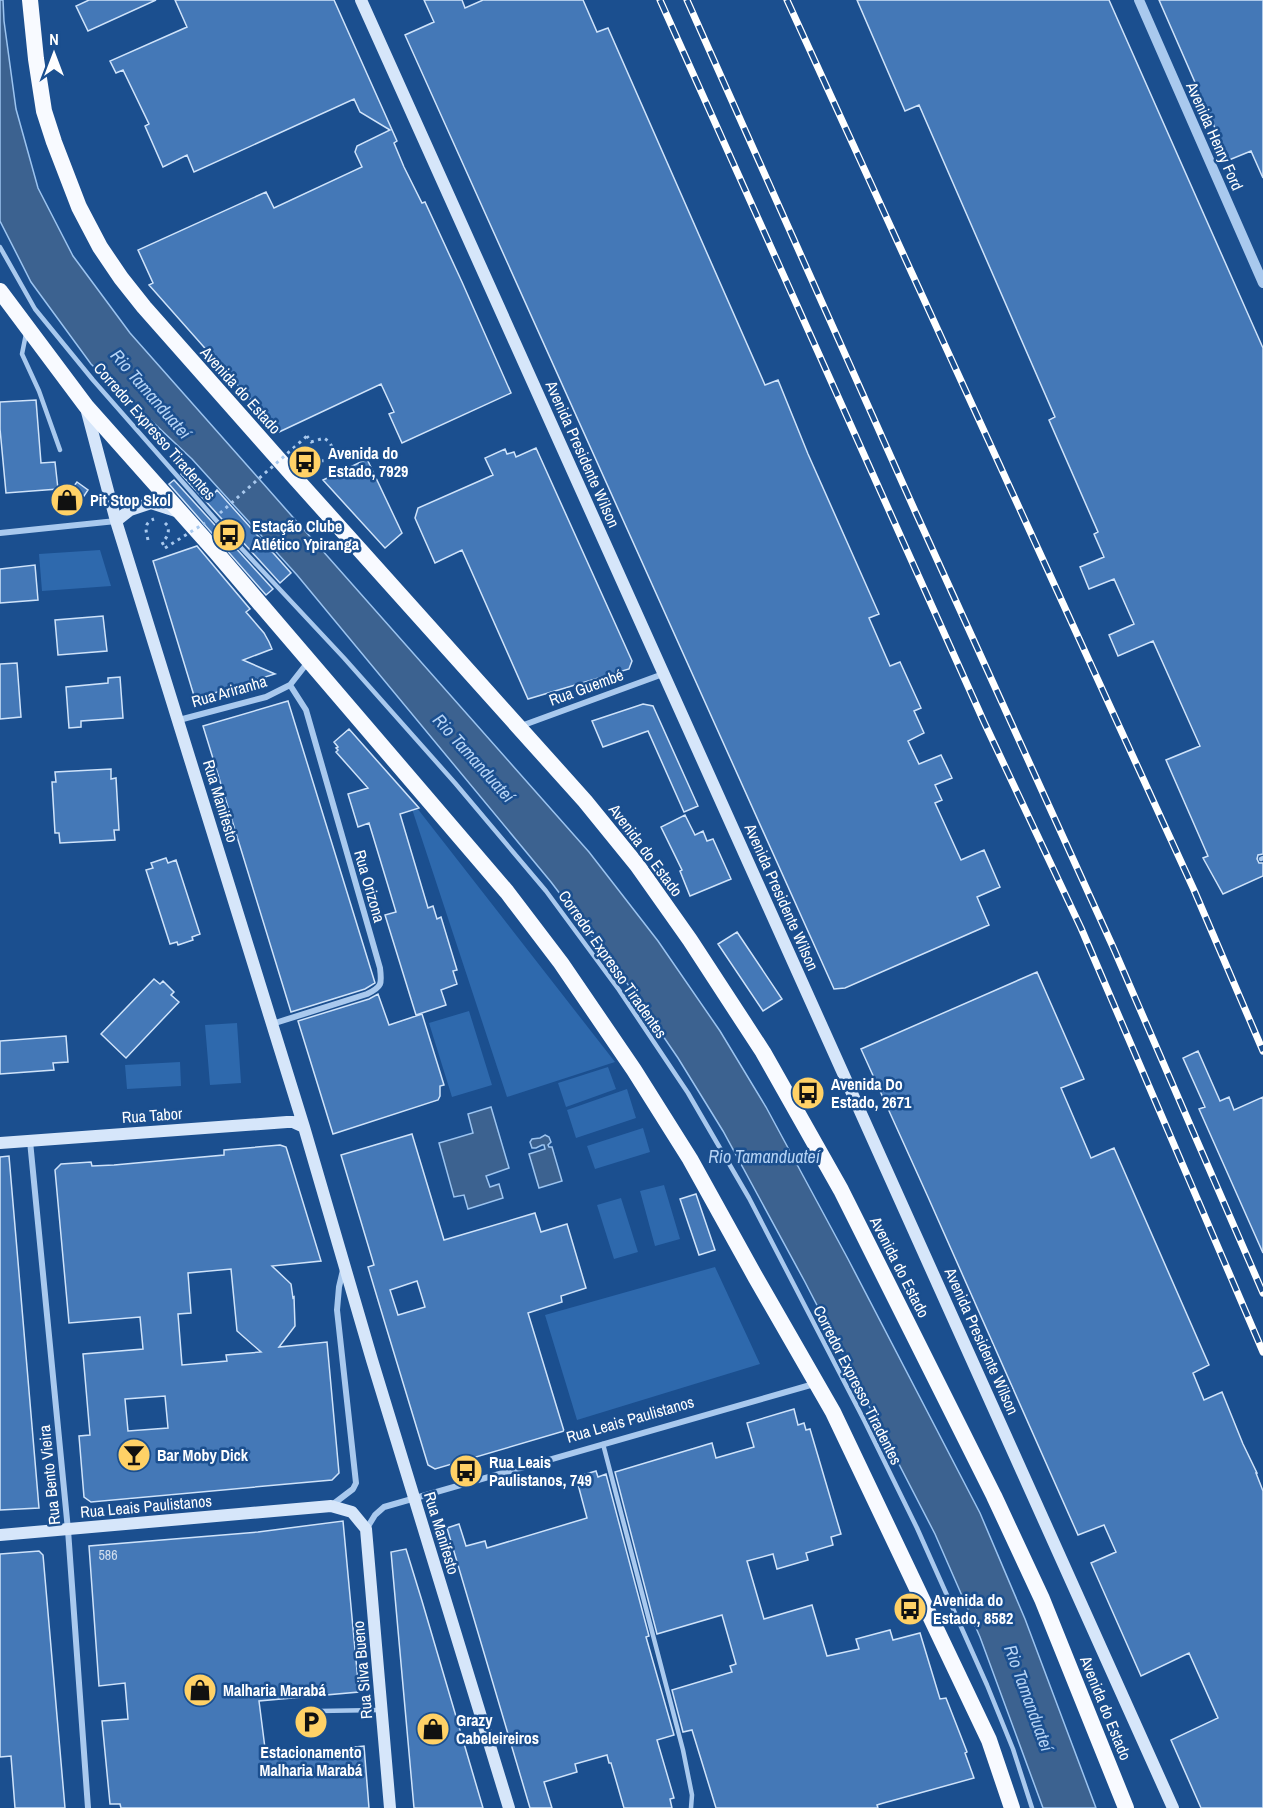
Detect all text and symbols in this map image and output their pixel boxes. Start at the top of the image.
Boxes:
north arrow [24,24,84,84]
text: N [49,28,59,50]
street label: Avenida Henry Ford [1181,77,1249,194]
street label: Avenida do Estado [195,341,286,438]
water label: Rio Tamanduateí [105,344,198,446]
street label: Corredor Expresso Tiradentes [89,357,221,505]
street label: Avenida Presidente Wilson [540,376,625,531]
place label: Avenida do Estado, 7929 [328,442,408,482]
bus stop icon: Avenida do Estado, 7929 [287,444,323,480]
shop icon: Pit Stop Skol [49,482,85,518]
place label: Pit Stop Skol [90,489,171,511]
place label: Estação Clube Atlético Ypiranga [252,515,360,555]
bus stop icon: Estação Clube Atlético Ypiranga [211,517,247,553]
street label: Rua Guembé [546,663,626,711]
street label: Rua Ariranha [189,670,270,712]
water label: Rio Tamanduateí [427,708,522,809]
street label: Rua Manifesto [198,757,244,845]
street label: Avenida do Estado [603,798,688,901]
street label: Avenida Presidente Wilson [739,819,824,974]
street label: Rua Orizona [349,847,391,925]
street label: Corredor Expresso Tiradentes [554,886,672,1042]
place label: Avenida Do Estado, 2671 [831,1073,912,1113]
bus stop icon: Avenida Do Estado, 2671 [790,1075,826,1111]
street label: Rua Tabor [121,1102,184,1128]
water label: Rio Tamanduateí [708,1144,822,1169]
street label: Avenida do Estado [865,1212,935,1321]
street label: Avenida Presidente Wilson [939,1263,1024,1418]
street label: Corredor Expresso Tiradentes [808,1302,908,1468]
street label: Rua Leais Paulistanos [564,1390,696,1448]
street label: Rua Bento Vieira [33,1423,65,1526]
bar icon: Bar Moby Dick [116,1437,152,1473]
place label: Bar Moby Dick [157,1444,249,1466]
place label: Rua Leais Paulistanos, 749 [489,1451,592,1491]
bus stop icon: Rua Leais Paulistanos, 749 [448,1453,484,1489]
street label: Rua Leais Paulistanos [79,1489,213,1523]
street label: Rua Manifesto [419,1489,465,1577]
house number: 586 [98,1546,118,1564]
place label: Avenida do Estado, 8582 [933,1589,1013,1629]
bus stop icon: Avenida do Estado, 8582 [892,1591,928,1627]
street label: Rua Silva Bueno [347,1620,377,1720]
water label: Rio Tamanduateí [998,1641,1060,1757]
street label: Avenida do Estado [1075,1652,1137,1763]
shop icon: Malharia Marabá [182,1672,218,1708]
place label: Malharia Marabá [223,1679,327,1701]
parking icon: Estacionamento Malharia Marabá [293,1704,329,1740]
place label: Grazy Cabeleireiros [456,1709,539,1749]
shop icon: Grazy Cabeleireiros [415,1711,451,1747]
place label: Estacionamento Malharia Marabá [260,1741,363,1781]

